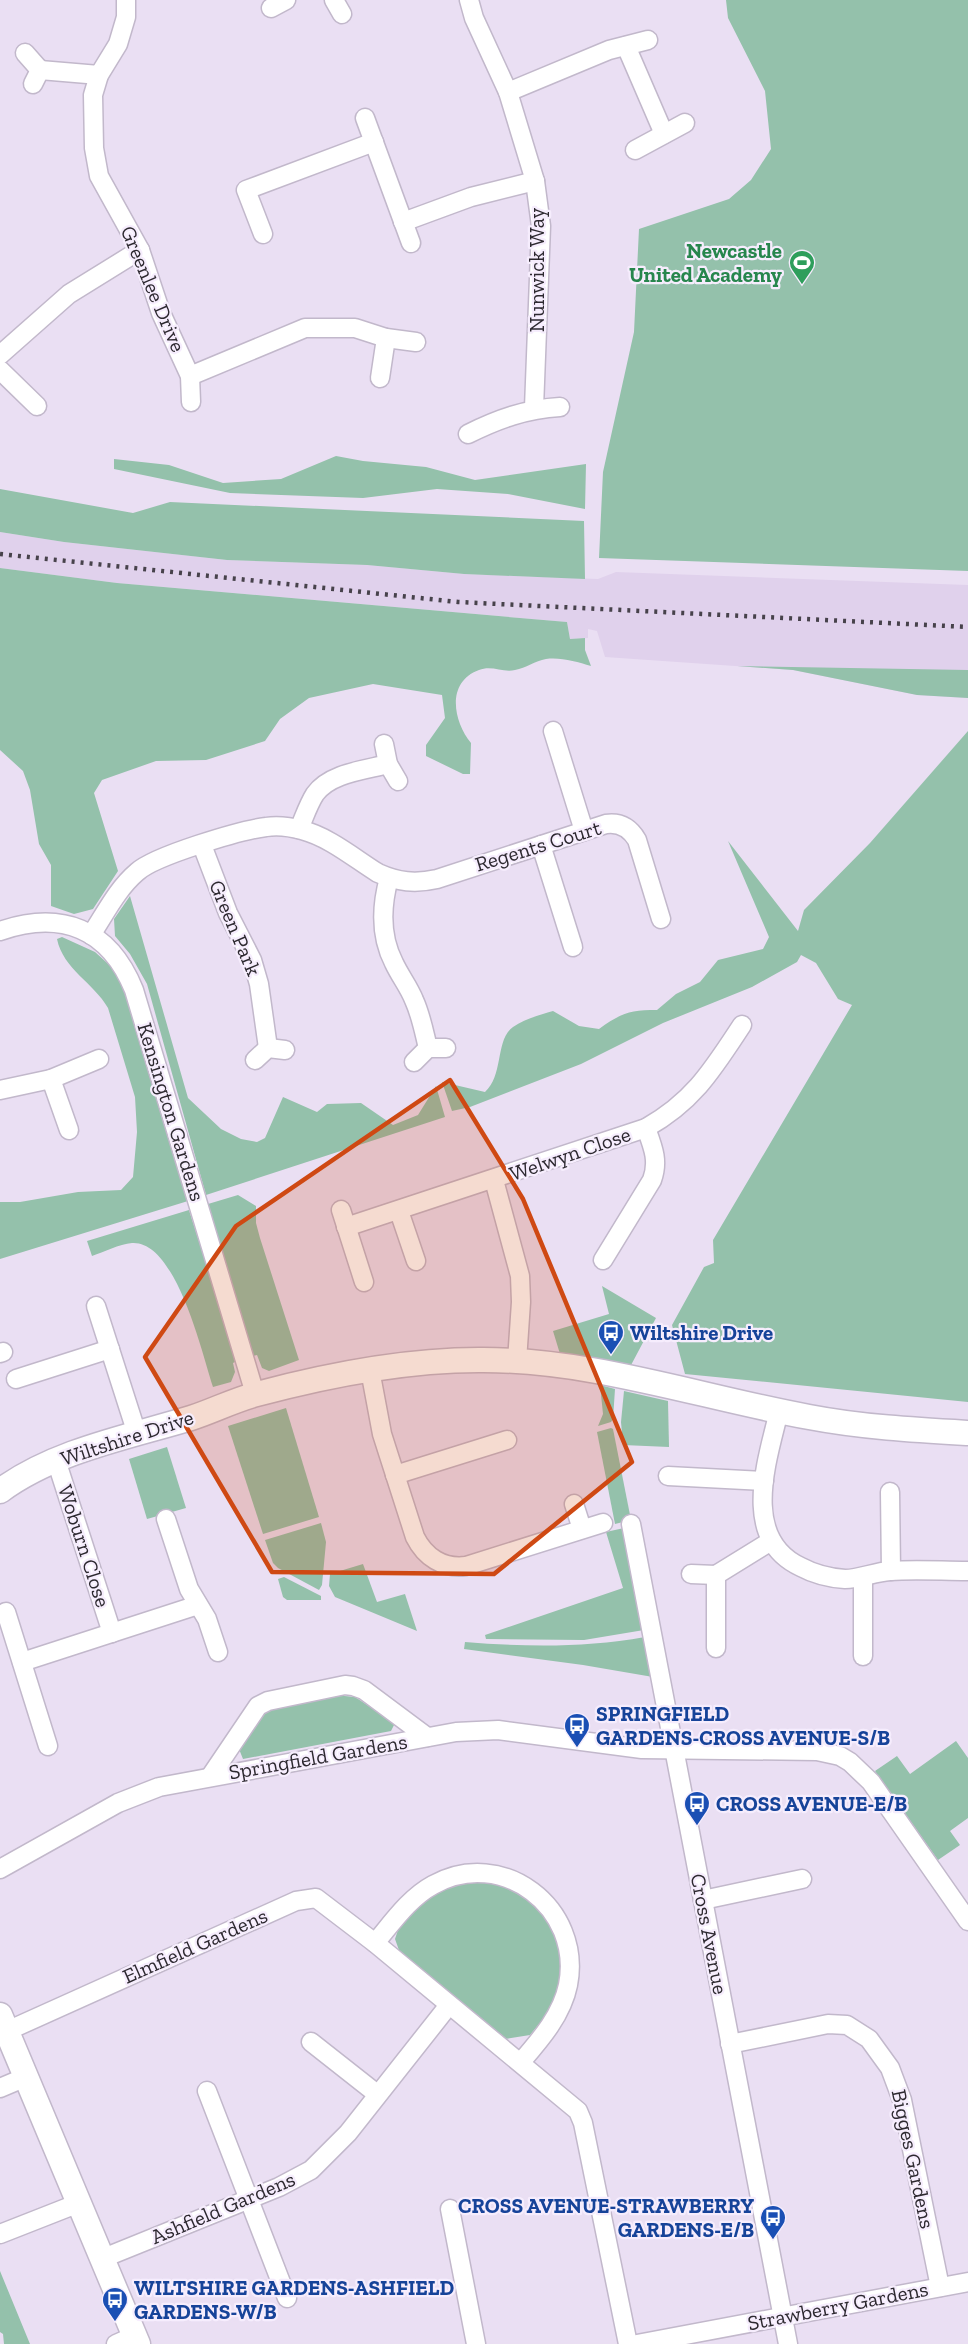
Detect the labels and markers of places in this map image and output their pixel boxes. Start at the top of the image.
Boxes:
place label: Newcastle United Academy [629,238,782,287]
sports icon: Newcastle United Academy [787,248,817,286]
bus stop icon: Wiltshire Drive [596,1318,626,1356]
place label: Wiltshire Drive [630,1320,773,1345]
place label: SPRINGFIELD GARDENS-CROSS AVENUE-S/B [596,1701,890,1750]
bus stop icon: SPRINGFIELD GARDENS-CROSS AVENUE-S/B [562,1711,592,1749]
bus stop icon: CROSS AVENUE-E/B [682,1789,712,1827]
place label: CROSS AVENUE-E/B [716,1791,907,1816]
place label: CROSS AVENUE-STRAWBERRY GARDENS-E/B [458,2193,754,2242]
bus stop icon: CROSS AVENUE-STRAWBERRY GARDENS-E/B [758,2203,788,2241]
place label: WILTSHIRE GARDENS-ASHFIELD GARDENS-W/B [134,2275,455,2324]
bus stop icon: WILTSHIRE GARDENS-ASHFIELD GARDENS-W/B [100,2285,130,2323]

